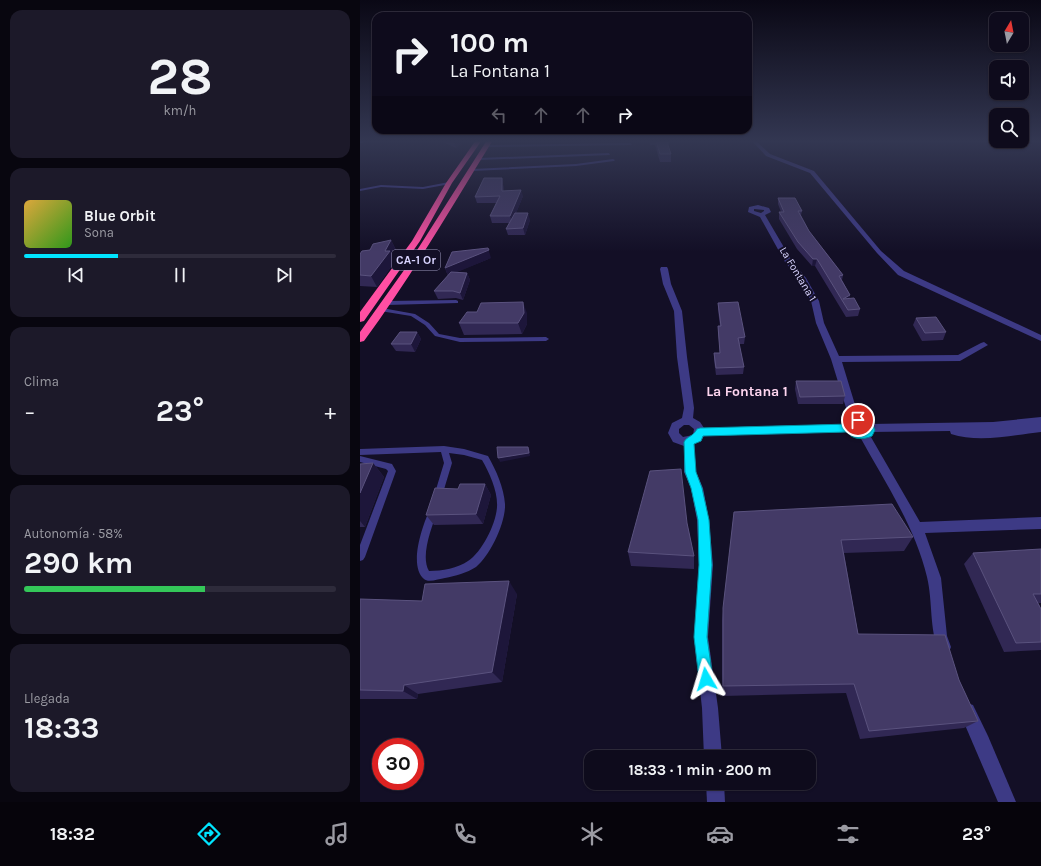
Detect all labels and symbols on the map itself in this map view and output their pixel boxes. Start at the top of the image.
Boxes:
north arrow [989,12,1029,52]
street label: La Fontana 1 [777,244,819,304]
road number: CA-1 Or [392,250,440,270]
district label: La Fontana 1 [706,383,788,400]
pin [841,403,875,437]
position arrow [685,658,727,700]
speed limit sign: 30 [372,738,424,790]

